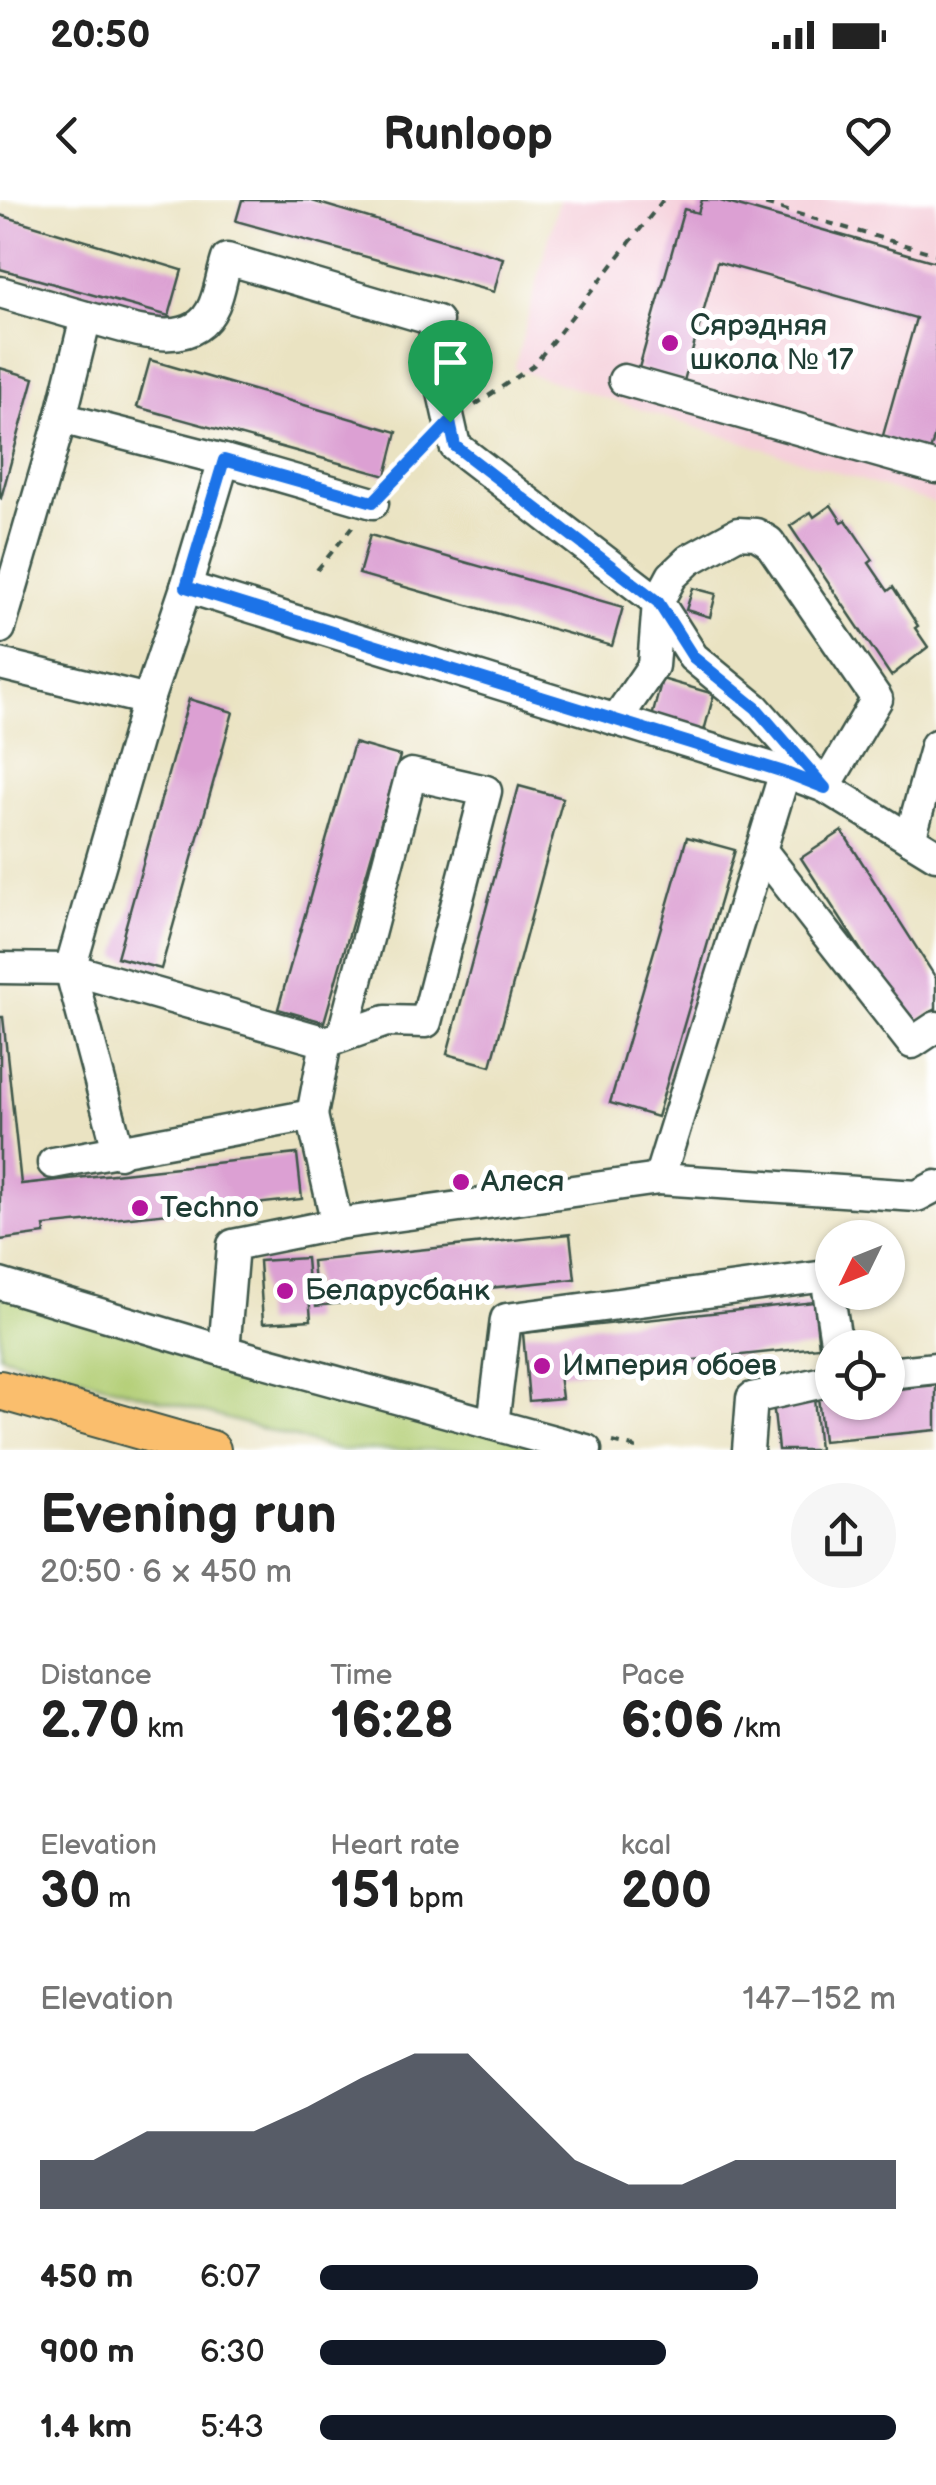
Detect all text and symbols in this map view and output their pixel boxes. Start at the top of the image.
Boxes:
text: 20:50 [50,13,150,58]
icon: back [40,108,95,163]
text: Runloop [383,108,553,163]
icon: heart [841,108,896,163]
place label: Сярэдняя школа № 17 [690,308,854,378]
pin [408,320,493,423]
marker: Сярэдняя школа № 17 [659,332,681,354]
icon: arrive [423,335,478,390]
place label: Алеся [480,1164,564,1200]
marker: Алеся [450,1171,472,1193]
place label: Techno [160,1190,259,1226]
marker: Techno [129,1197,151,1219]
north arrow [815,1220,905,1310]
map controls [815,1220,905,1420]
place label: Беларусбанк [305,1273,490,1309]
marker: Беларусбанк [274,1280,296,1302]
button: locate [815,1330,905,1420]
place label: Империя обоев [562,1348,777,1384]
marker: Империя обоев [531,1355,553,1377]
text: Evening run [40,1482,337,1549]
button: share [791,1483,896,1588]
text: 20:50 · 6 × 450 m [40,1553,292,1592]
text: Distance [40,1659,152,1692]
text: Time [330,1659,392,1692]
text: Pace [621,1659,685,1692]
text: 2.70 [40,1692,140,1752]
text: 16:28 [330,1692,454,1752]
text: 6:06 [621,1692,724,1752]
text: km [140,1712,184,1745]
text: /km [724,1712,782,1745]
text: Elevation [40,1829,157,1862]
text: Heart rate [330,1829,460,1862]
text: kcal [621,1829,671,1862]
text: 30 [40,1862,100,1922]
text: 151 [330,1862,401,1922]
text: 200 [621,1862,712,1922]
text: m [100,1882,131,1915]
text: bpm [401,1882,464,1915]
text: Elevation [40,1980,173,2019]
text: 147–152 m [743,1980,896,2019]
text: 450 m [40,2258,133,2297]
text: 6:07 [200,2258,261,2297]
text: 900 m [40,2333,135,2372]
text: 6:30 [200,2333,265,2372]
text: 1.4 km [40,2408,132,2447]
text: 5:43 [200,2408,264,2447]

